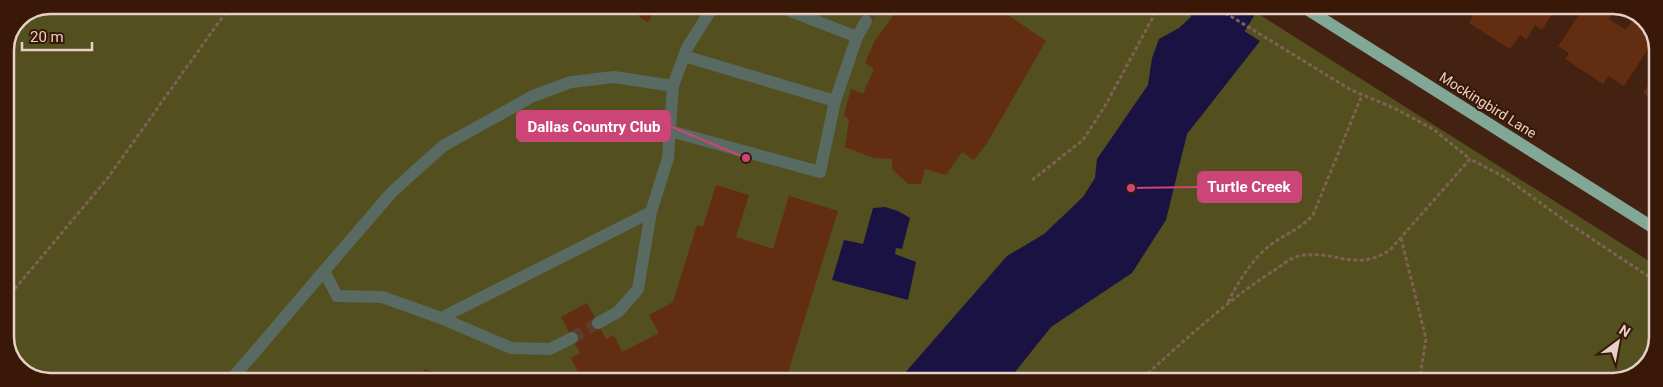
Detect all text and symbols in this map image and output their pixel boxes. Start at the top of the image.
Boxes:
scale bar [22,20,92,52]
text: 20 m [30,28,64,46]
street label: Mockingbird Lane [1437,69,1539,141]
callout: Dallas Country Club [517,111,670,141]
text: Dallas Country Club [528,118,660,136]
callout: Turtle Creek [1198,172,1301,202]
text: Turtle Creek [1207,178,1292,196]
north arrow [1593,317,1643,367]
text: N [1616,322,1633,340]

